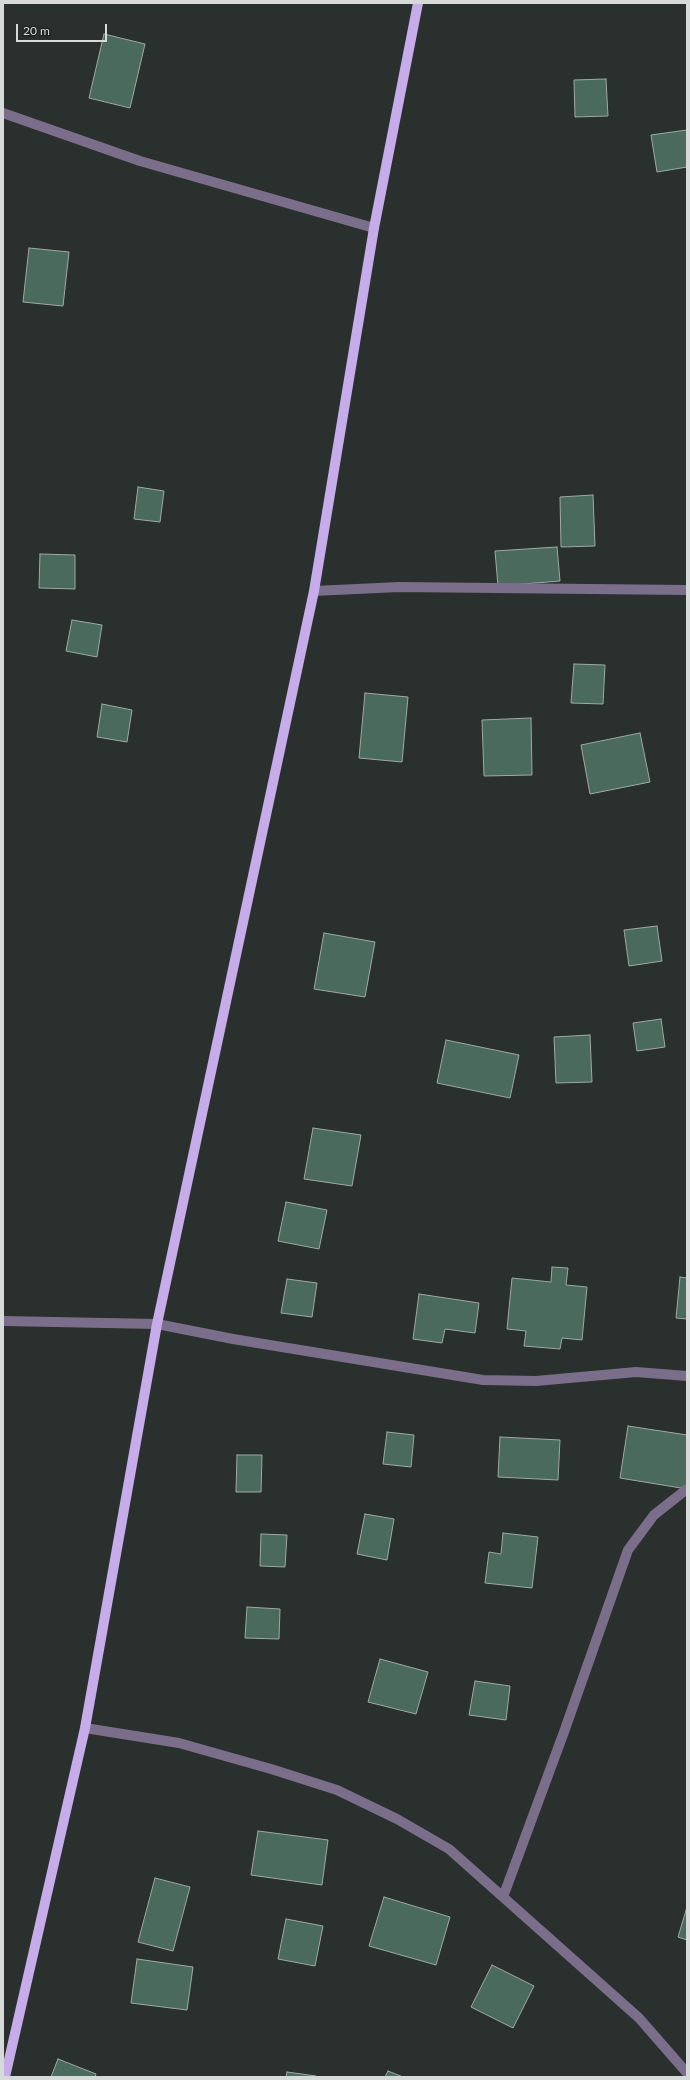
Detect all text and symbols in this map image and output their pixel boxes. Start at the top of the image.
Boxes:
scale bar [18,16,109,42]
text: 20 m [23,23,50,38]

